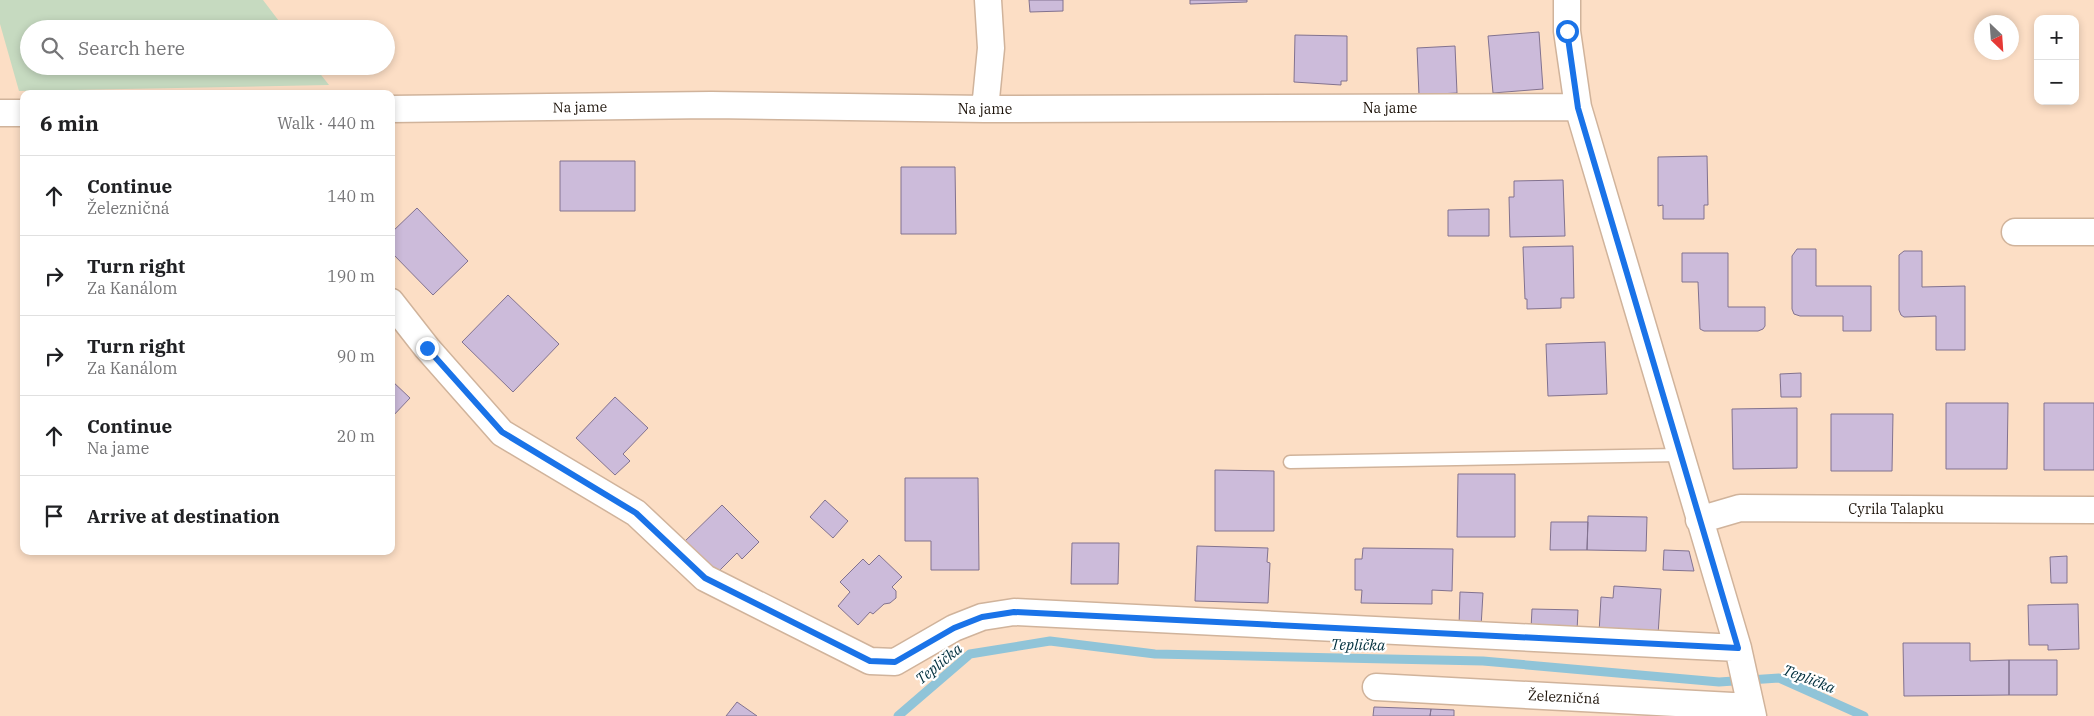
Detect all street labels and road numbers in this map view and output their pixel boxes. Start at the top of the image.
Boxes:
street label: Na jame [553,98,607,116]
street label: Na jame [1363,99,1417,117]
street label: Na jame [958,100,1012,118]
street label: Cyrila Talapku [1848,500,1944,518]
street label: Železničná [1527,686,1601,708]

